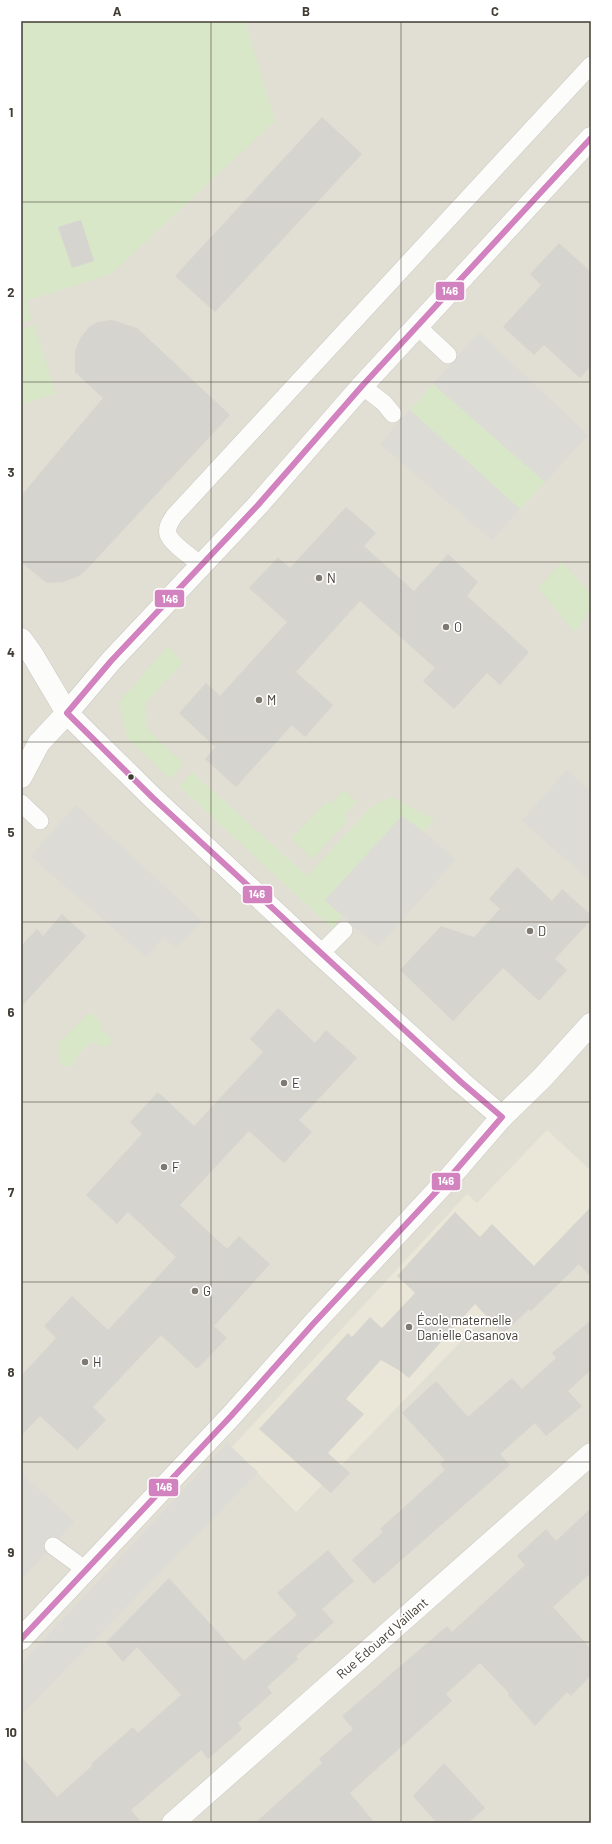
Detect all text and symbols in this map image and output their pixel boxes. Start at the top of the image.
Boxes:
text: A [113,3,122,19]
text: B [302,3,310,19]
text: C [491,3,499,19]
text: 1 [9,104,13,120]
line badge: 146 [435,281,465,301]
text: 2 [7,284,15,300]
text: 146 [442,284,458,297]
text: 3 [7,464,15,480]
place label: N [327,570,336,586]
marker: N [314,573,324,583]
line badge: 146 [154,589,185,608]
text: 146 [162,592,178,605]
place label: O [454,619,462,635]
marker: O [441,622,451,632]
text: 4 [7,644,15,660]
place label: M [267,692,276,708]
marker: M [254,695,264,705]
unlabelled marker [126,772,136,782]
text: 5 [7,824,15,840]
line badge: 146 [242,885,273,904]
text: 146 [249,887,265,900]
place label: D [538,923,546,939]
marker: D [525,926,535,936]
text: 6 [8,1004,15,1020]
place label: E [292,1075,300,1091]
marker: E [279,1078,289,1088]
place label: F [172,1159,180,1175]
marker: F [159,1162,169,1172]
line badge: 146 [431,1172,461,1191]
text: 146 [438,1174,454,1187]
text: 7 [8,1184,15,1200]
place label: G [203,1283,211,1299]
marker: G [190,1286,200,1296]
place label: École maternelle Danielle Casanova [417,1312,518,1343]
marker: École maternelle Danielle Casanova [404,1322,414,1332]
place label: H [93,1354,102,1370]
marker: H [80,1357,90,1367]
text: 8 [7,1364,15,1380]
line badge: 146 [148,1478,179,1497]
text: 146 [156,1480,172,1493]
text: 9 [8,1544,15,1560]
street label: Rue Édouard Vaillant [333,1594,431,1682]
text: 10 [5,1724,17,1740]

